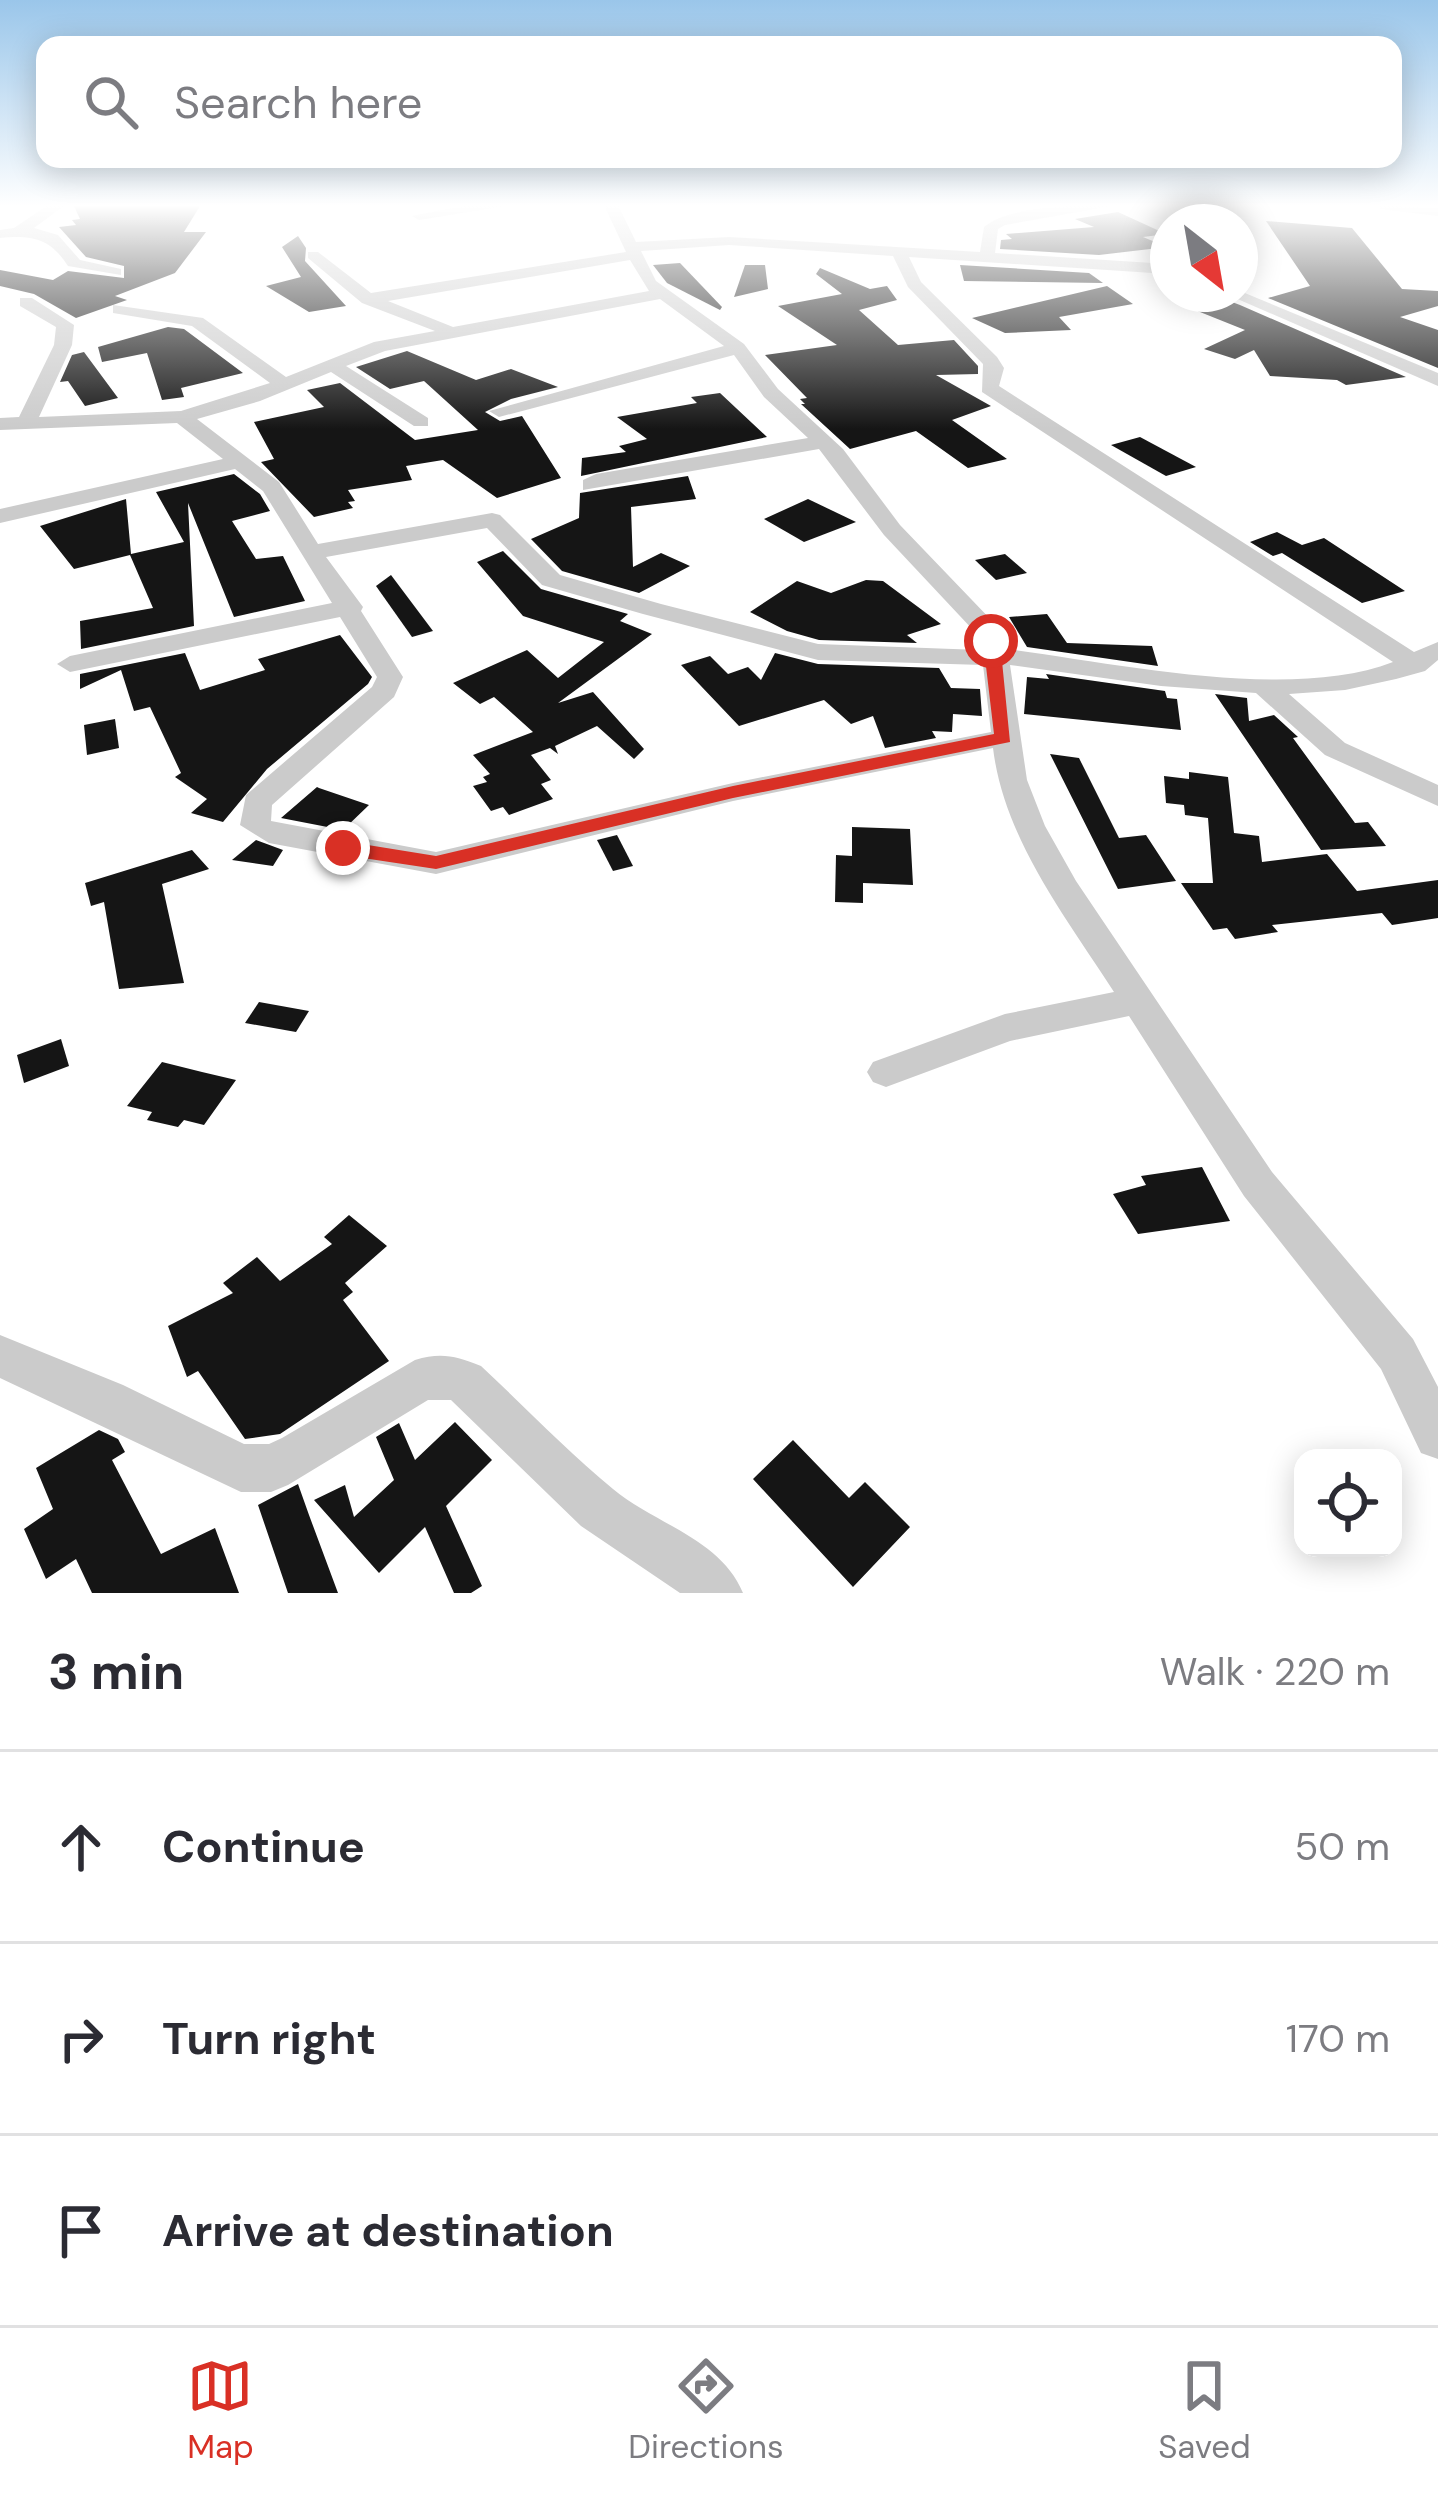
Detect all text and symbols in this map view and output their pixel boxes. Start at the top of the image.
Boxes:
search box [36,36,1402,168]
icon: search [78,69,144,135]
text: Search here [174,73,422,132]
north arrow [1150,204,1258,312]
route start [964,614,1018,668]
route end [316,821,370,875]
map controls [1294,1449,1402,1557]
button: locate [1294,1449,1402,1557]
text: 3 min [48,1638,184,1705]
text: Walk · 220 m [1160,1646,1390,1697]
icon: ahead [48,1814,114,1880]
text: Continue [162,1817,365,1876]
text: 50 m [1294,1821,1390,1872]
icon: right [48,2006,114,2072]
text: Turn right [162,2009,376,2068]
text: 170 m [1286,2013,1390,2064]
icon: arrive [48,2198,114,2264]
text: Arrive at destination [162,2201,614,2260]
tab: Map [187,2353,254,2468]
tab: Directions [628,2353,784,2468]
tab: Saved [1158,2353,1251,2468]

